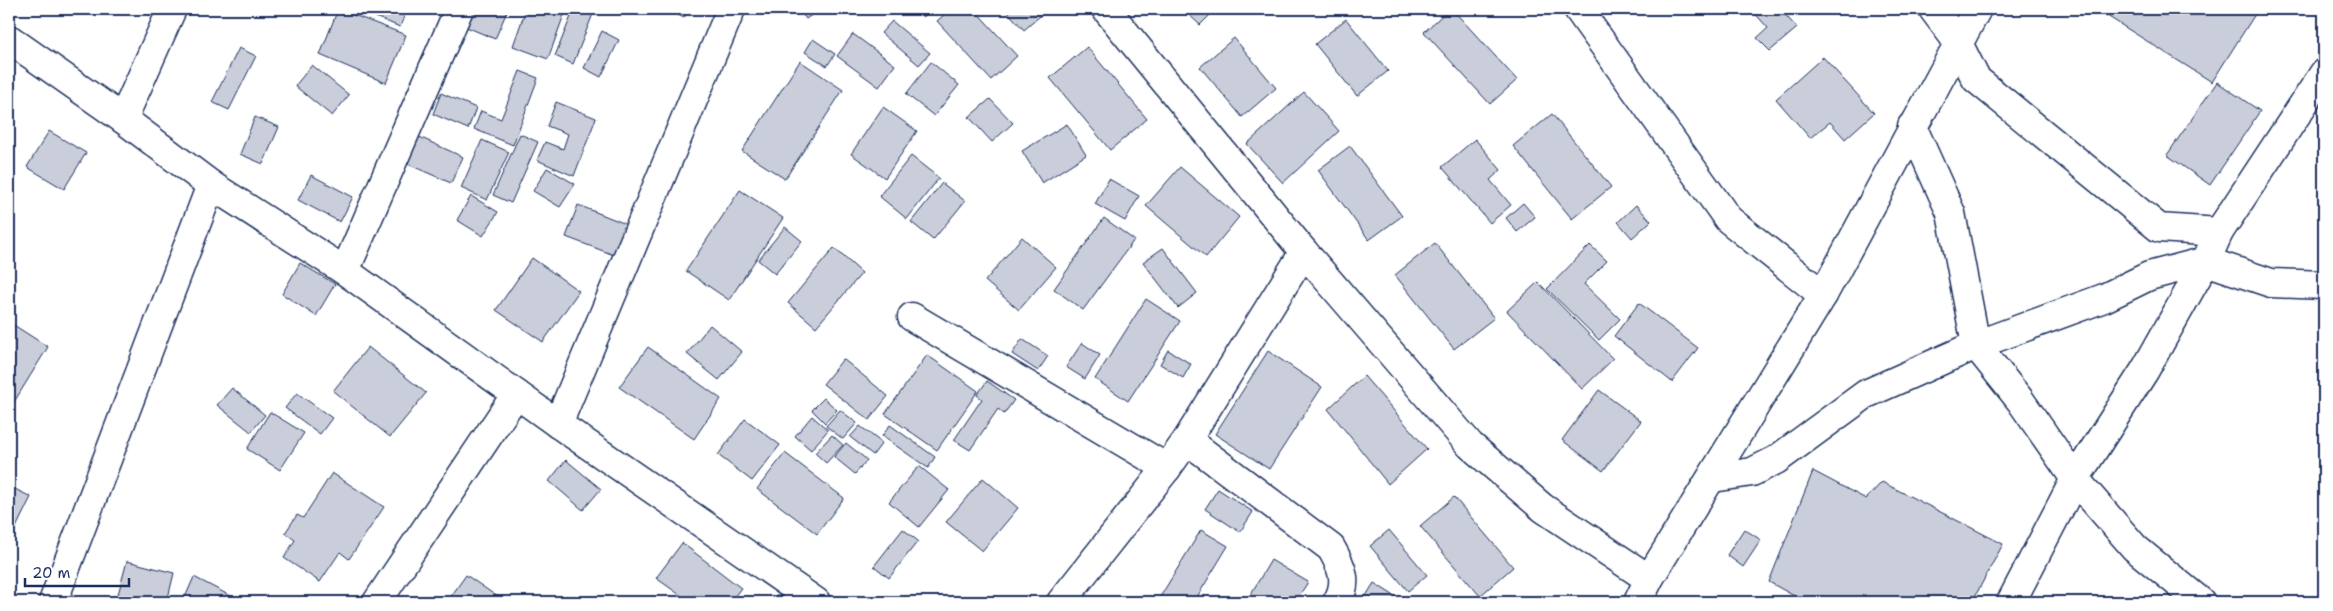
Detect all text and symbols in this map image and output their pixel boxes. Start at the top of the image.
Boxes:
scale bar [25,556,129,588]
text: 20 m [32,563,71,583]

